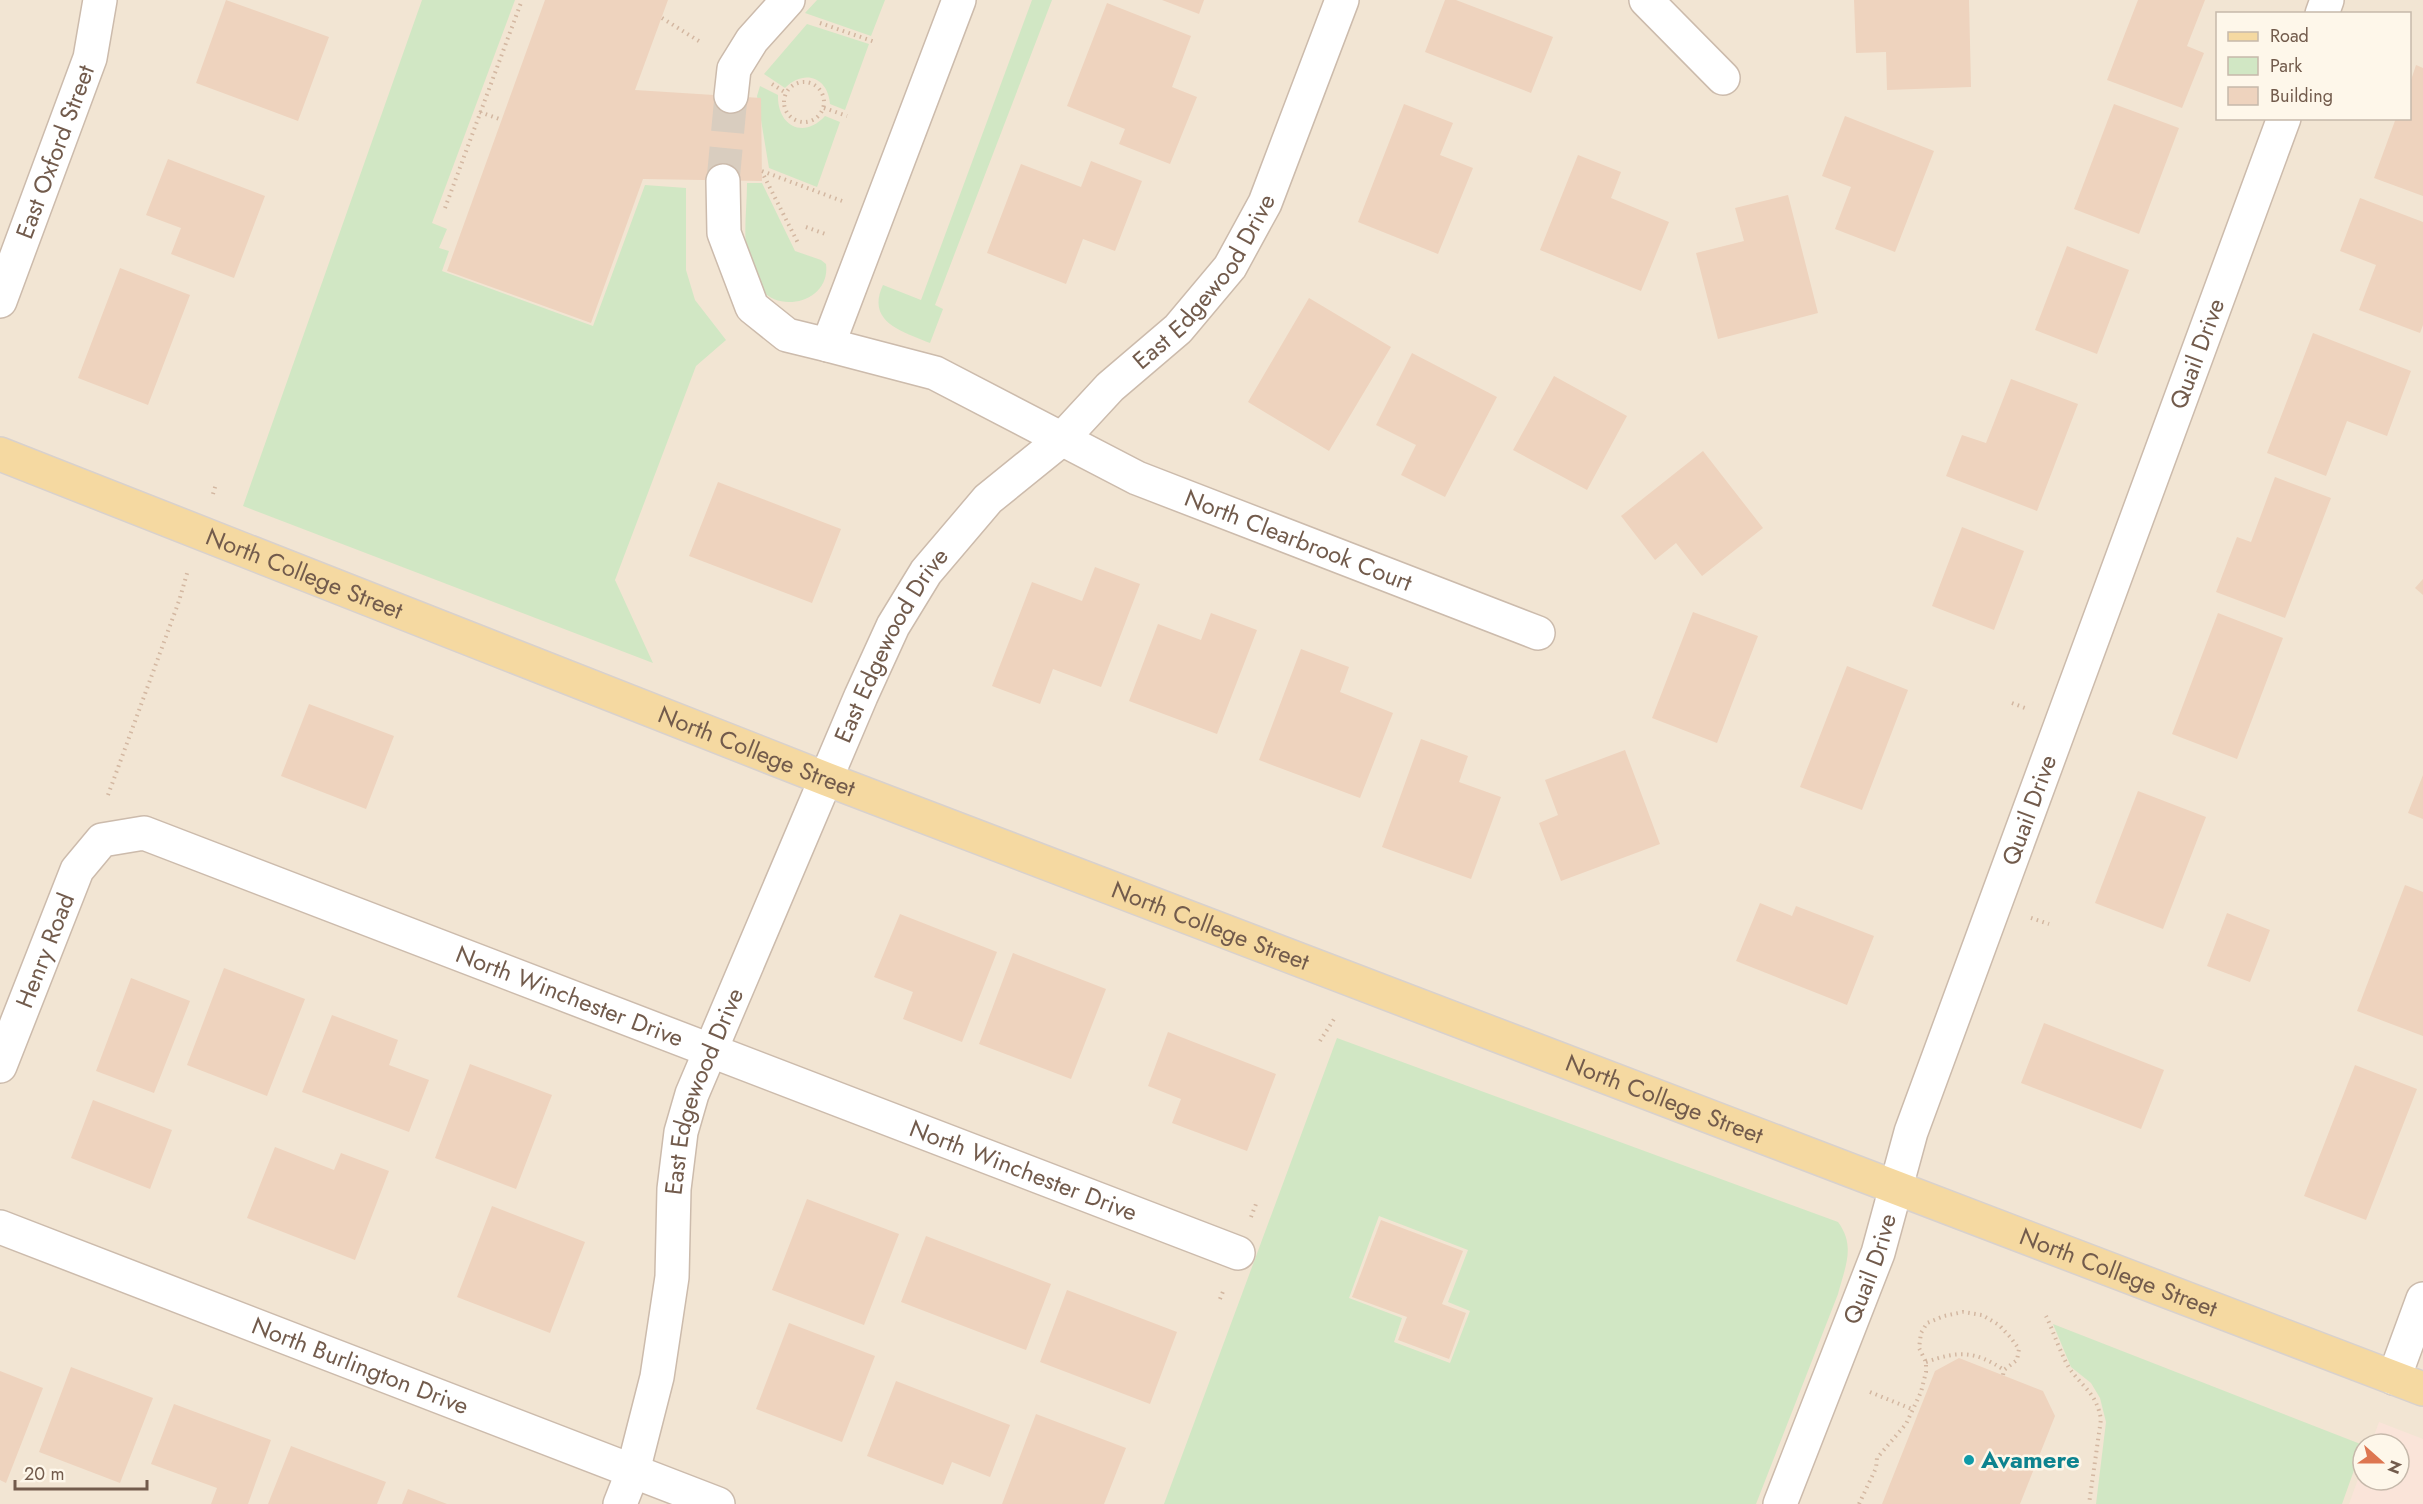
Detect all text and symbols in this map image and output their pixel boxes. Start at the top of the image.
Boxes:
legend [2216,12,2411,120]
text: Road [2270,23,2309,49]
text: Park [2270,53,2302,79]
street label: East Oxford Street [7,60,103,244]
text: Building [2270,83,2333,109]
street label: East Edgewood Drive [1125,189,1284,377]
street label: Quail Drive [2160,293,2233,414]
street label: North Clearbrook Court [1179,480,1417,600]
street label: North College Street [201,519,408,628]
street label: East Edgewood Drive [825,540,956,748]
street label: North College Street [653,697,861,806]
street label: Quail Drive [1993,750,2065,870]
street label: North College Street [1107,872,1315,979]
street label: Henry Road [7,888,83,1013]
street label: North Winchester Drive [451,936,689,1055]
street label: East Edgewood Drive [655,982,752,1197]
street label: North College Street [1561,1045,1769,1152]
street label: North Winchester Drive [905,1111,1142,1230]
street label: Quail Drive [1834,1209,1905,1329]
street label: North College Street [2015,1218,2223,1326]
street label: North Burlington Drive [247,1308,474,1423]
north arrow [2351,1432,2411,1492]
place label: Avamere [1980,1442,2080,1477]
scale bar [15,1453,147,1491]
marker: Avamere [1962,1453,1976,1467]
text: N [2382,1457,2408,1477]
text: 20 m [24,1461,64,1487]

